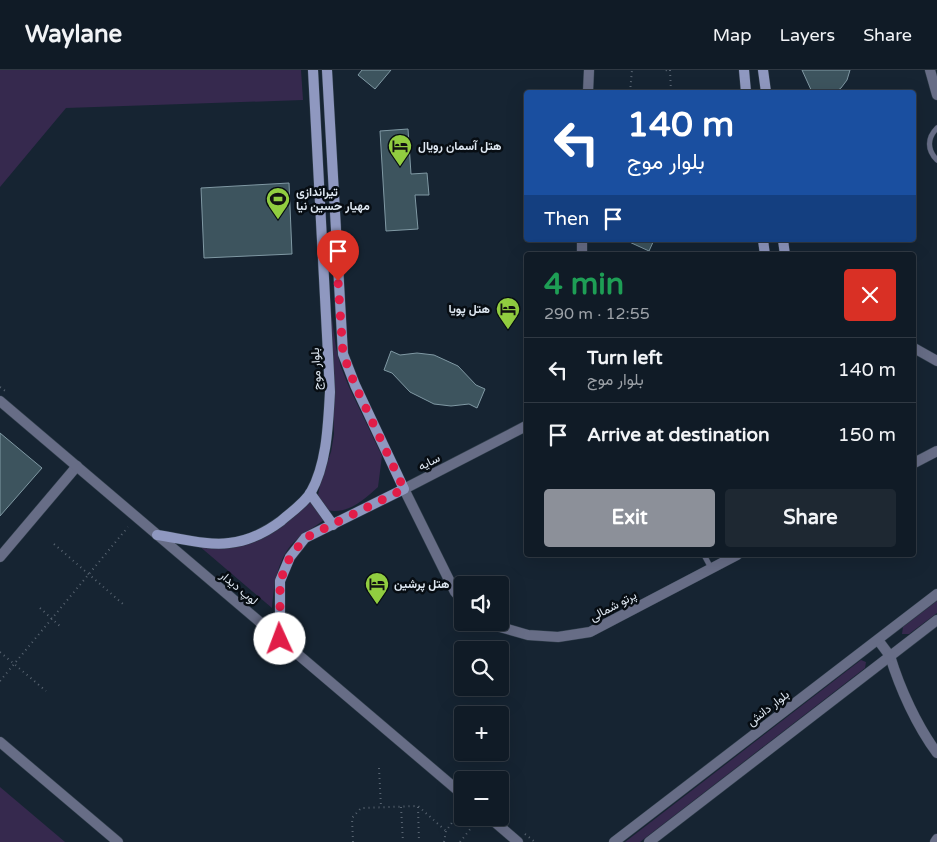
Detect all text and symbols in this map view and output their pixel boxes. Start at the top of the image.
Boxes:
text: Waylane [25,20,122,49]
text: Map [713,24,752,46]
text: Layers [780,24,835,46]
text: Share [863,24,912,46]
text: 140 m [627,104,734,146]
icon: left [544,110,609,175]
hotel icon: هتل آسمان رویال [387,133,413,167]
place label: هتل آسمان رویال [418,139,502,154]
text: بلوار موج [627,149,705,175]
place label: تیراندازی مهیار حسین نیا [296,185,370,214]
sports icon: تیراندازی مهیار حسین نیا [265,186,291,220]
icon: arrive [599,205,627,233]
text: Then [544,208,589,230]
pin [317,230,359,281]
icon: arrive [324,237,352,265]
text: 4 min [544,266,624,303]
button: close [844,269,896,321]
hotel icon: هتل پویا [495,296,521,330]
place label: هتل پویا [449,302,490,317]
text: 290 m · 12:55 [544,304,650,324]
street label: بلوار موج [308,347,326,391]
text: Turn left [587,347,663,369]
icon: left [544,356,572,384]
text: 140 m [838,359,896,381]
text: بلوار موج [587,370,644,390]
icon: arrive [544,421,572,449]
text: Arrive at destination [587,424,770,446]
text: 150 m [838,424,896,446]
street label: سایه [416,451,442,473]
button: Exit [544,489,715,547]
button: Share [725,489,896,547]
street label: لوپ دیدار [216,567,261,609]
hotel icon: هتل پرشین [364,571,390,605]
map controls [454,576,509,826]
button: sound [454,576,509,631]
place label: هتل پرشین [394,577,450,592]
street label: پرتو شمالی [587,588,639,625]
position arrow [253,612,305,664]
button: search [454,641,509,696]
street label: بلوار دانش [744,687,792,730]
button: + [454,706,509,761]
button: − [454,771,509,826]

